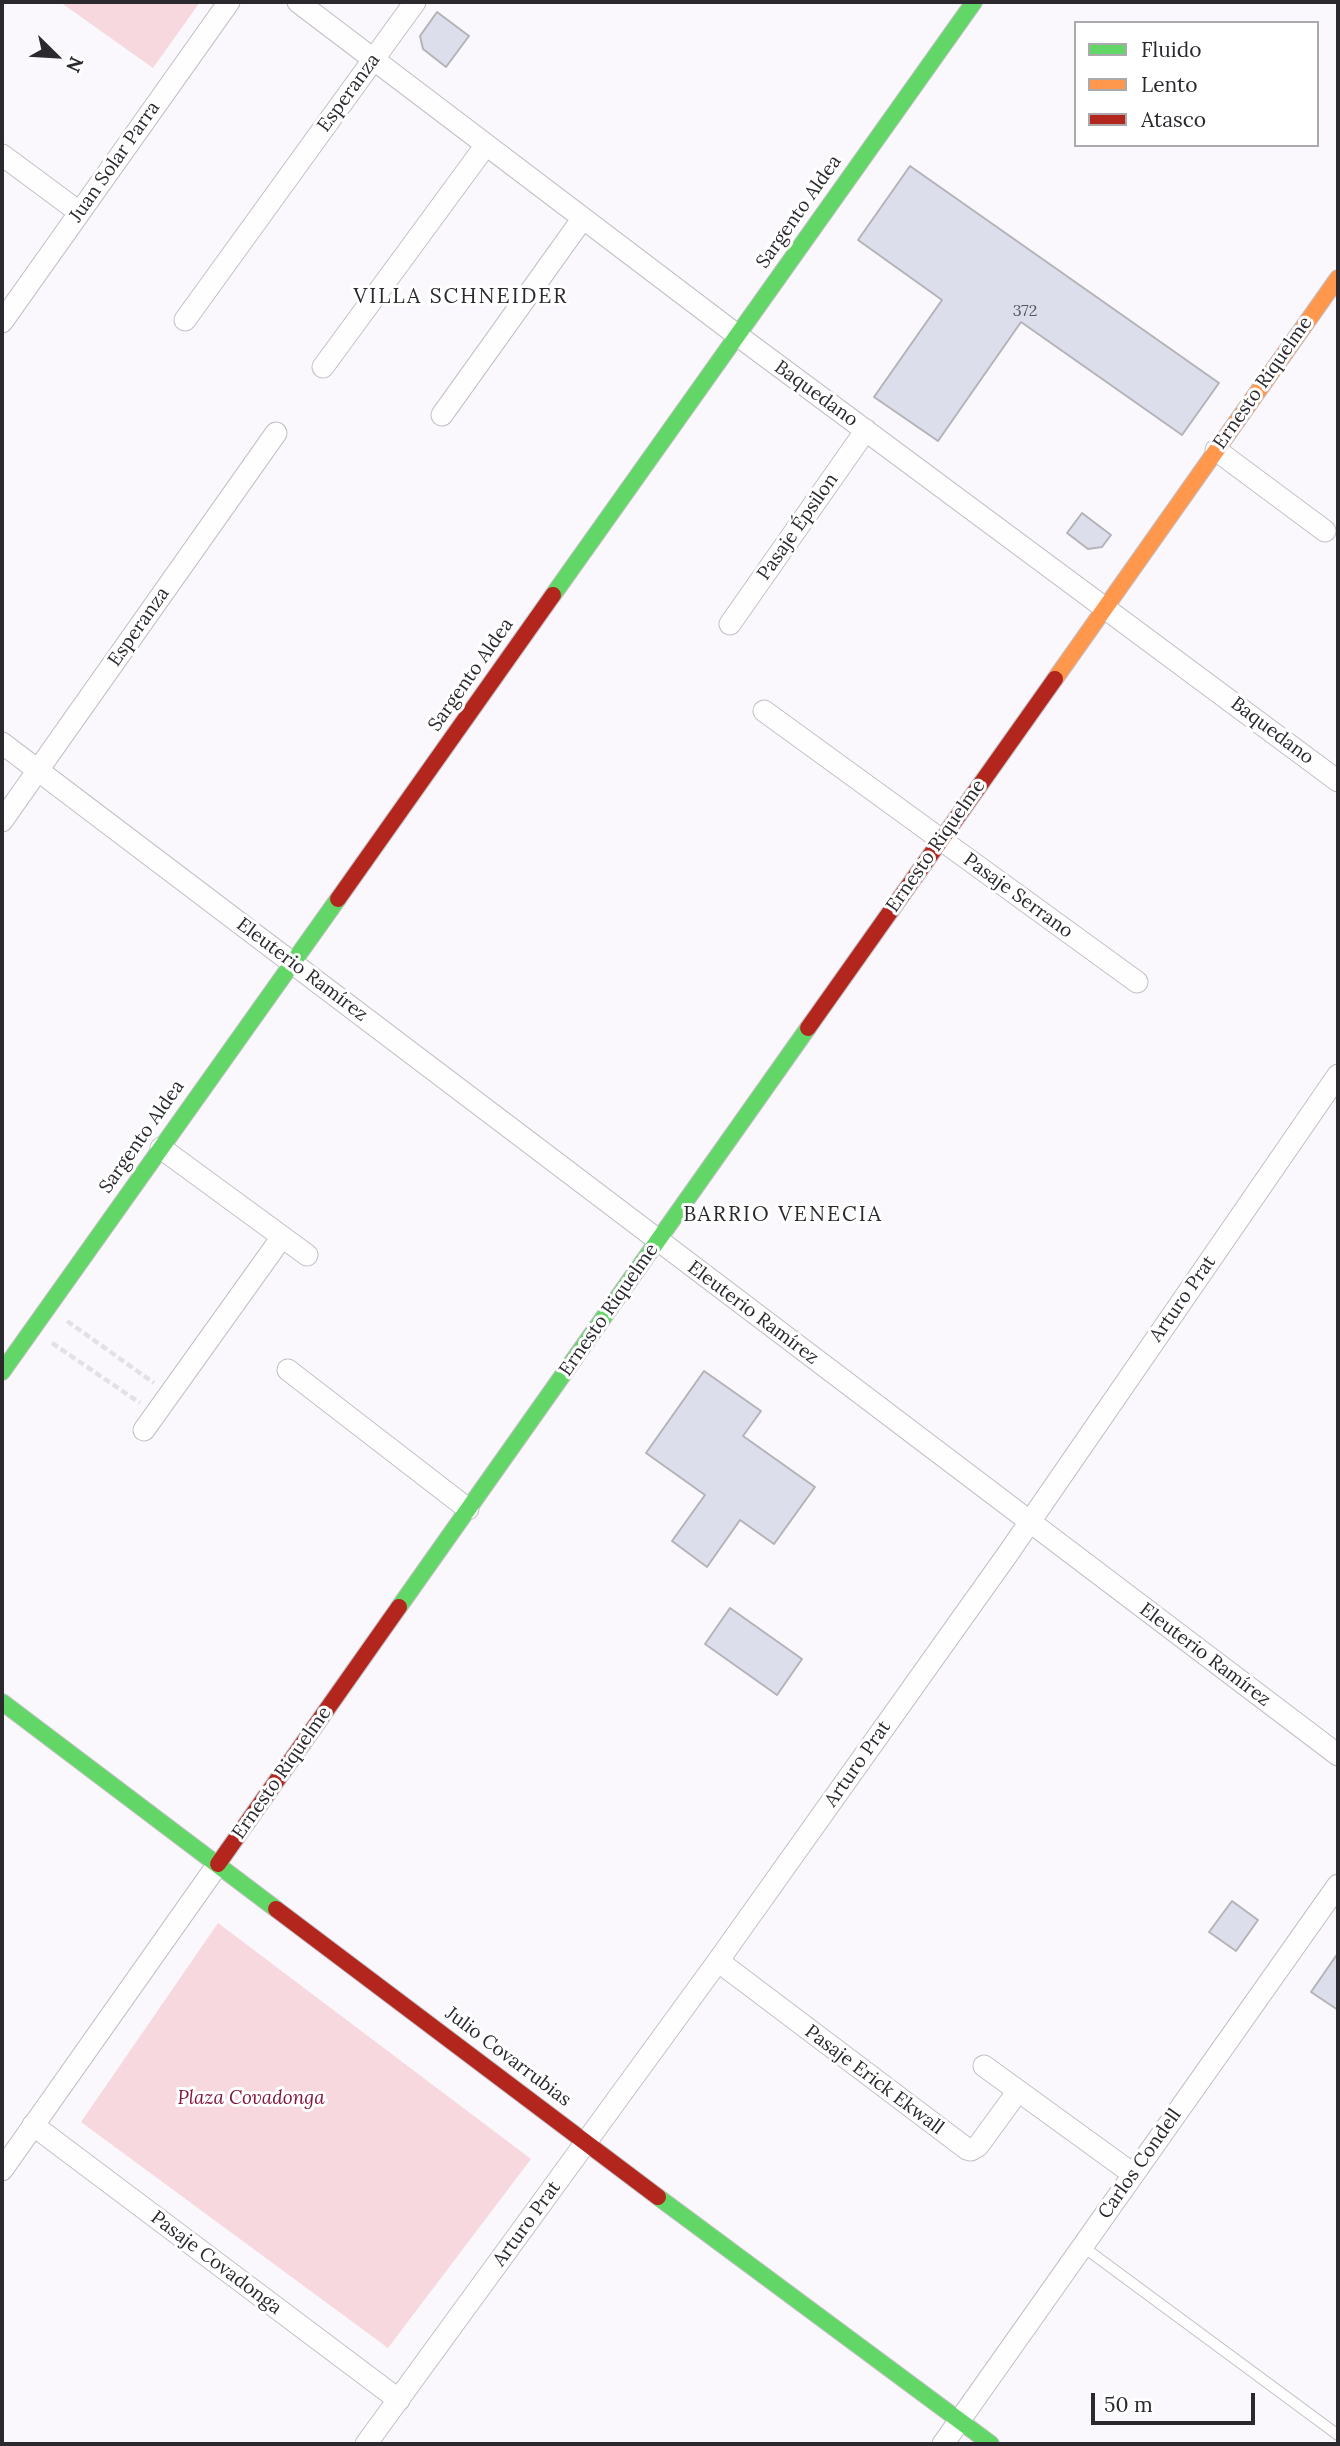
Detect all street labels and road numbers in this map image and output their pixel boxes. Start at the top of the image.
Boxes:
street label: Esperanza [313,49,385,137]
street label: Juan Solar Parra [65,97,165,227]
street label: Sargento Aldea [752,151,846,273]
street label: Ernesto Riquelme [1209,312,1317,454]
street label: Baquedano [770,356,862,432]
street label: Pasaje Épsilon [753,469,843,585]
street label: Esperanza [104,583,174,671]
street label: Sargento Aldea [424,614,518,736]
street label: Baquedano [1226,692,1318,770]
street label: Ernesto Riquelme [882,775,990,917]
street label: Pasaje Serrano [959,849,1077,943]
street label: Eleuterio Ramírez [232,913,372,1027]
street label: Sargento Aldea [95,1076,189,1198]
street label: Ernesto Riquelme [555,1239,663,1381]
street label: Arturo Prat [1145,1252,1221,1346]
street label: Eleuterio Ramírez [683,1256,823,1370]
street label: Eleuterio Ramírez [1135,1598,1275,1712]
street label: Ernesto Riquelme [228,1702,336,1844]
street label: Arturo Prat [820,1717,896,1811]
street label: Julio Covarrubias [441,2002,575,2112]
street label: Pasaje Erick Ekwall [800,2020,948,2140]
street label: Carlos Condell [1094,2105,1186,2223]
street label: Arturo Prat [488,2177,566,2271]
street label: Pasaje Covadonga [146,2206,286,2320]

